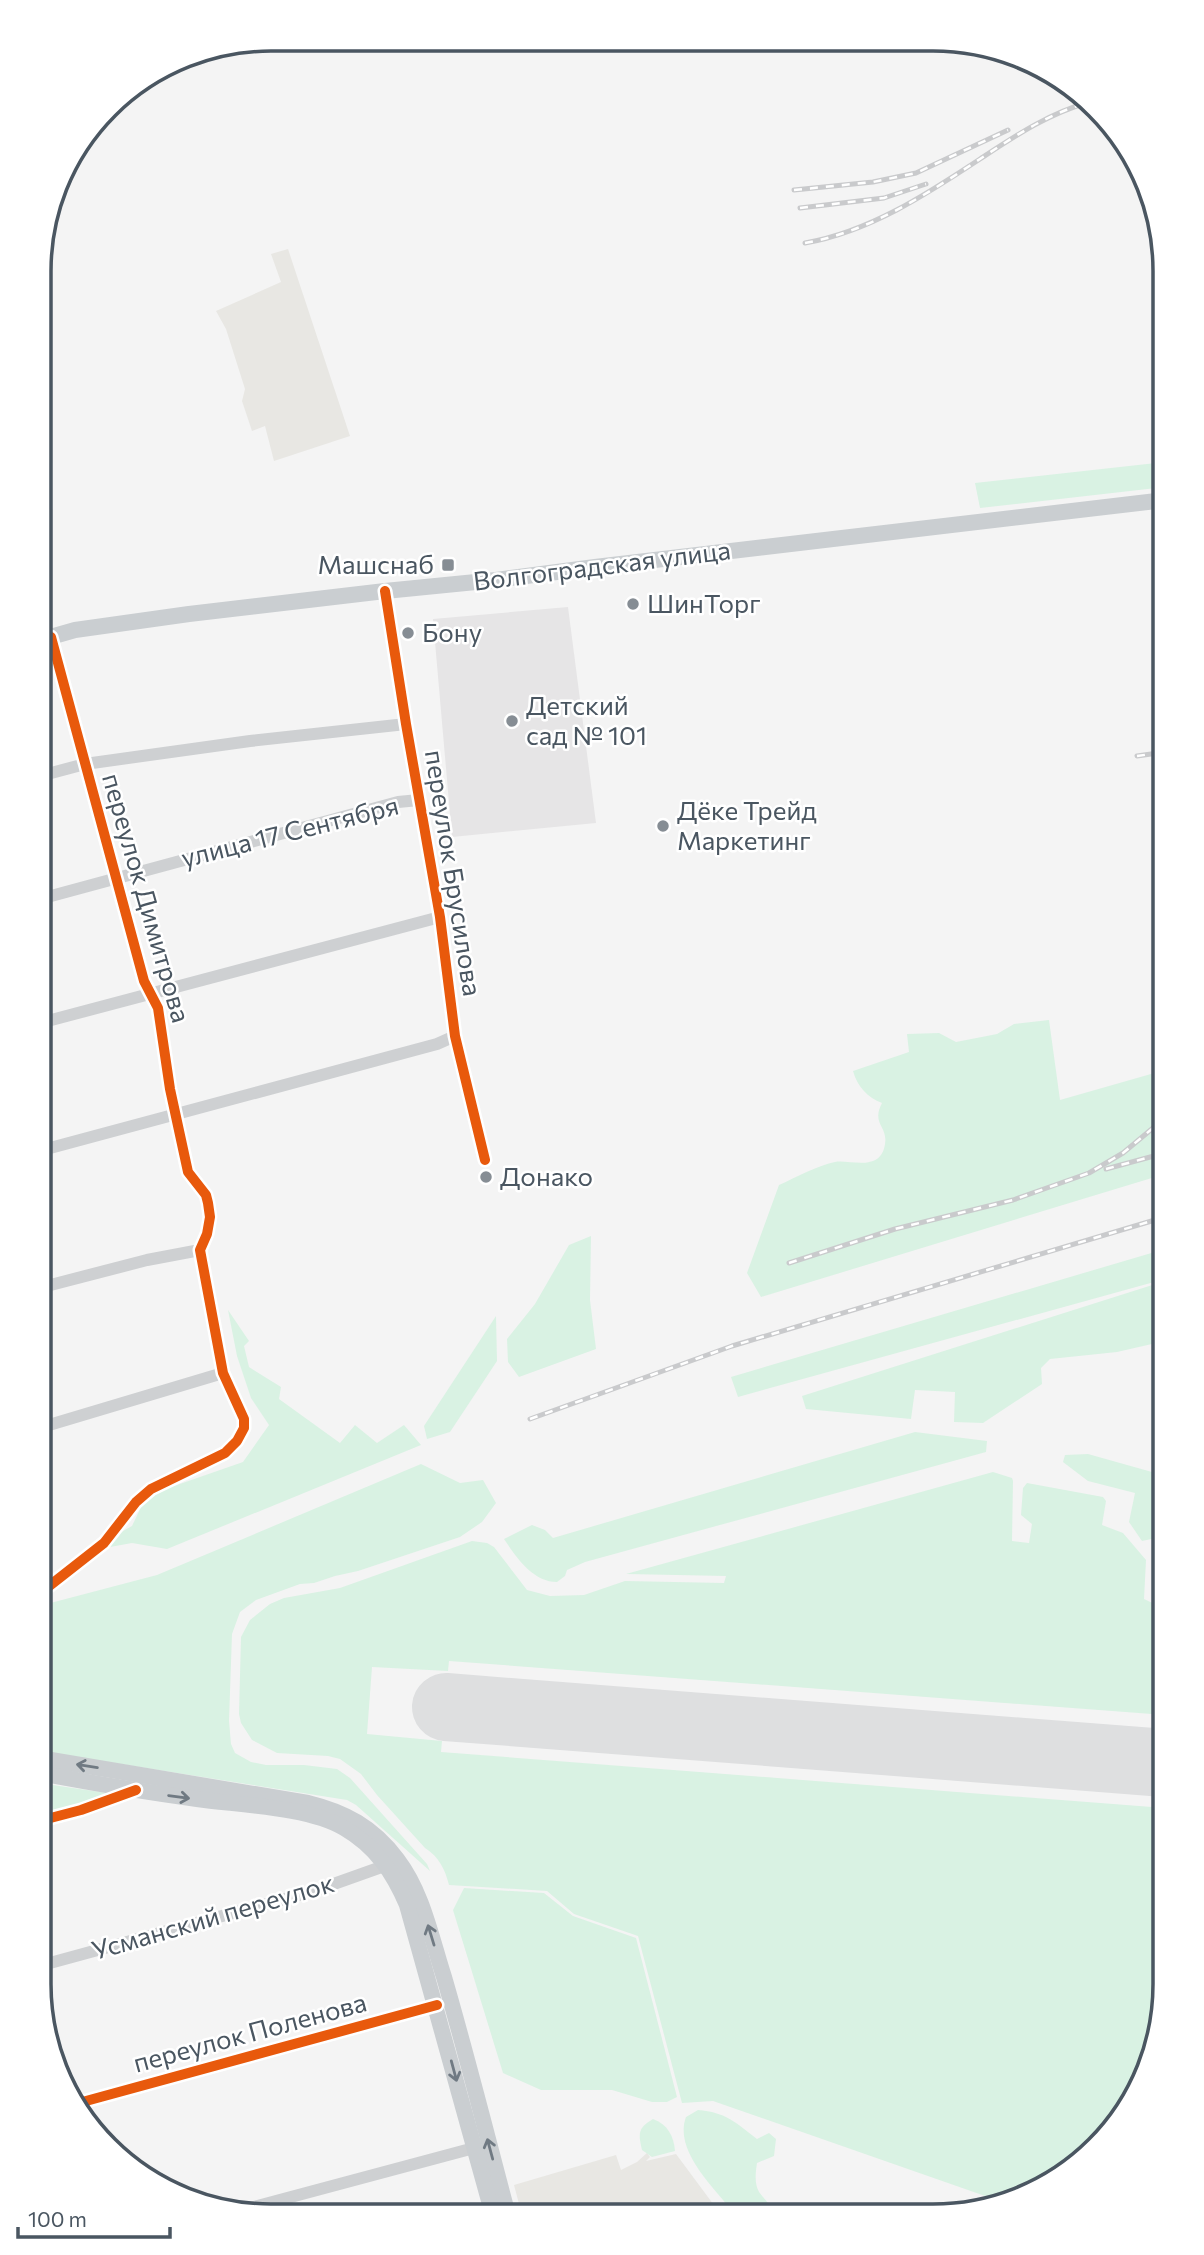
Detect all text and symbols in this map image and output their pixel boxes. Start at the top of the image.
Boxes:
street label: Волгоградская улица [471,533,732,596]
place label: Машснаб [317,548,434,579]
marker: Машснаб [440,557,456,573]
place label: ШинТорг [647,587,761,618]
marker: ШинТорг [625,596,641,612]
place label: Бону [422,616,482,647]
marker: Бону [400,625,416,641]
place label: Детский сад № 101 [526,689,647,750]
marker: Детский сад № 101 [504,713,520,729]
street label: переулок Брусилова [420,747,489,998]
street label: переулок Димитрова [97,769,198,1026]
street label: улица 17 Сентября [178,789,401,873]
place label: Дёке Трейд Маркетинг [677,794,817,855]
marker: Дёке Трейд Маркетинг [655,818,671,834]
place label: Донако [500,1160,593,1191]
marker: Донако [478,1169,494,1185]
one-way arrow [76,1759,99,1772]
one-way arrow [167,1790,189,1803]
street label: Усманский переулок [88,1866,337,1965]
one-way arrow [424,1925,437,1947]
street label: переулок Поленова [130,1985,370,2078]
one-way arrow [448,2059,461,2082]
one-way arrow [483,2138,496,2160]
scale bar [18,2196,170,2240]
text: 100 m [28,2206,87,2231]

